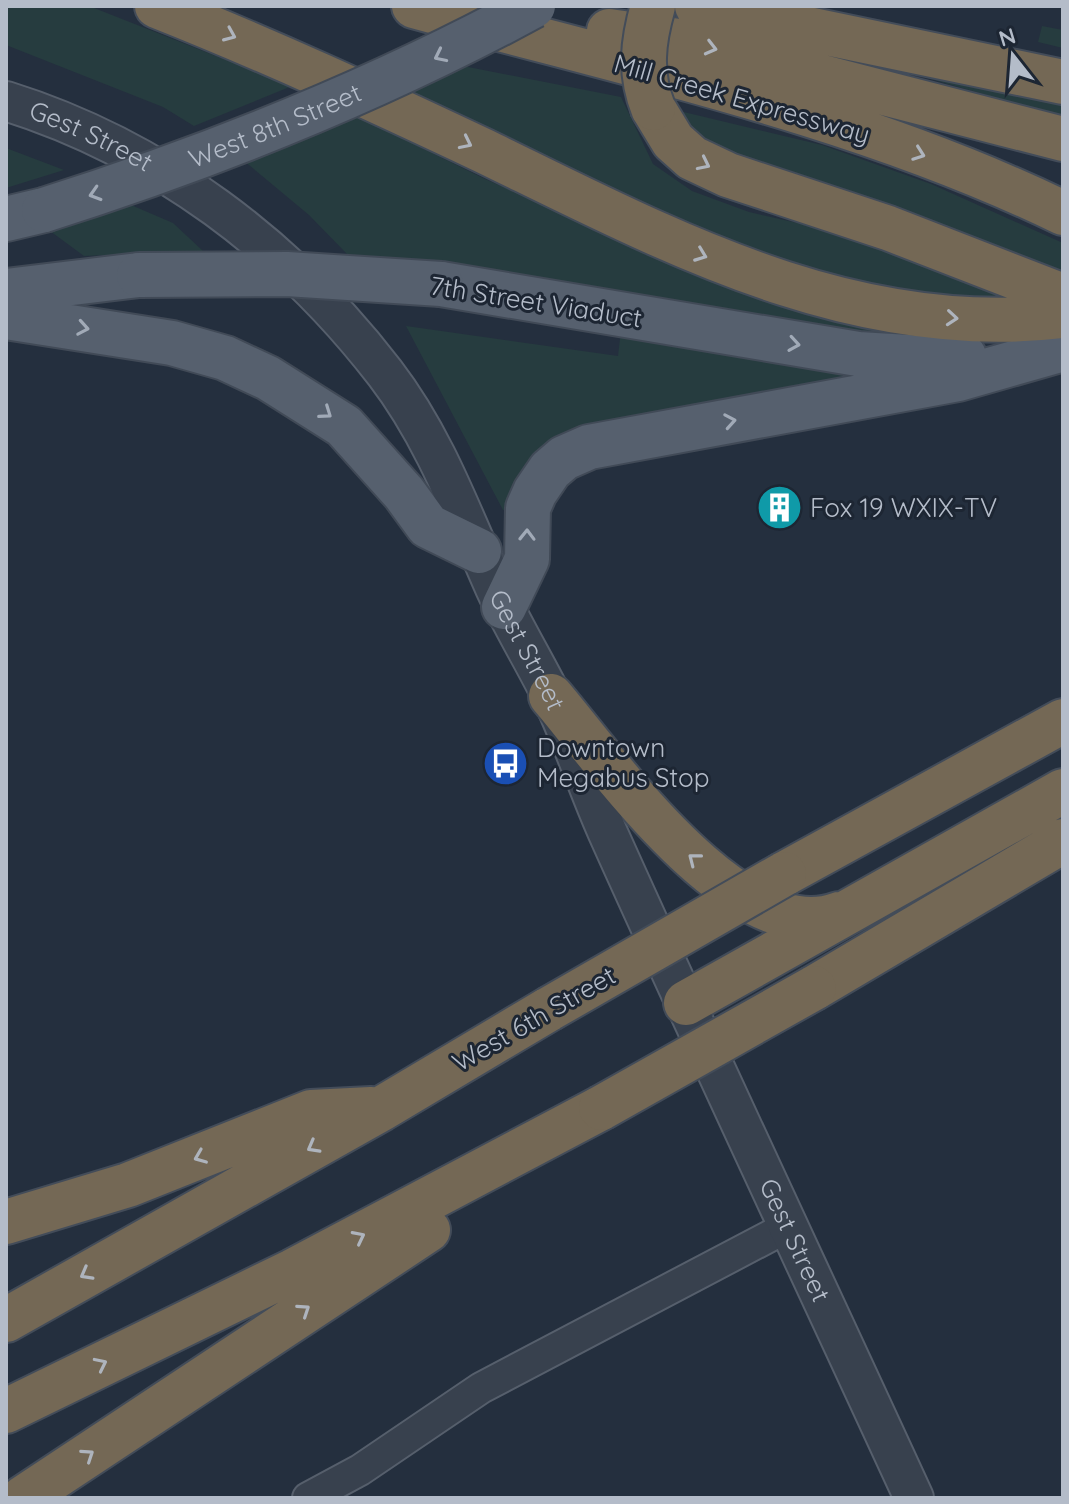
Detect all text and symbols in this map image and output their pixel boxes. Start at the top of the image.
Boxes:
north arrow [973,16,1053,96]
text: N [995,21,1019,53]
one-way arrow [222,26,236,42]
one-way arrow [704,39,718,56]
one-way arrow [433,46,448,62]
street label: Mill Creek Expressway [610,46,874,151]
street label: West 8th Street [184,76,366,175]
street label: Gest Street [25,93,159,179]
one-way arrow [458,133,473,149]
one-way arrow [911,144,925,160]
one-way arrow [696,154,711,169]
one-way arrow [88,185,102,201]
one-way arrow [693,245,707,262]
street label: 7th Street Viaduct [428,268,644,335]
one-way arrow [946,309,959,326]
one-way arrow [76,318,90,335]
one-way arrow [787,335,801,352]
one-way arrow [317,403,331,418]
one-way arrow [723,413,736,430]
building icon: Fox 19 WXIX-TV [755,484,803,532]
place label: Fox 19 WXIX-TV [810,491,997,524]
one-way arrow [519,528,536,541]
street label: Gest Street [482,584,573,715]
place label: Downtown Megabus Stop [537,731,710,794]
bus stop icon: Downtown Megabus Stop [482,739,530,787]
one-way arrow [688,855,703,869]
street label: West 6th Street [446,958,621,1079]
one-way arrow [307,1137,322,1153]
one-way arrow [194,1147,208,1163]
street label: Gest Street [752,1173,838,1307]
one-way arrow [351,1231,366,1246]
one-way arrow [80,1265,95,1280]
one-way arrow [295,1305,309,1320]
one-way arrow [93,1358,108,1374]
one-way arrow [79,1449,93,1464]

